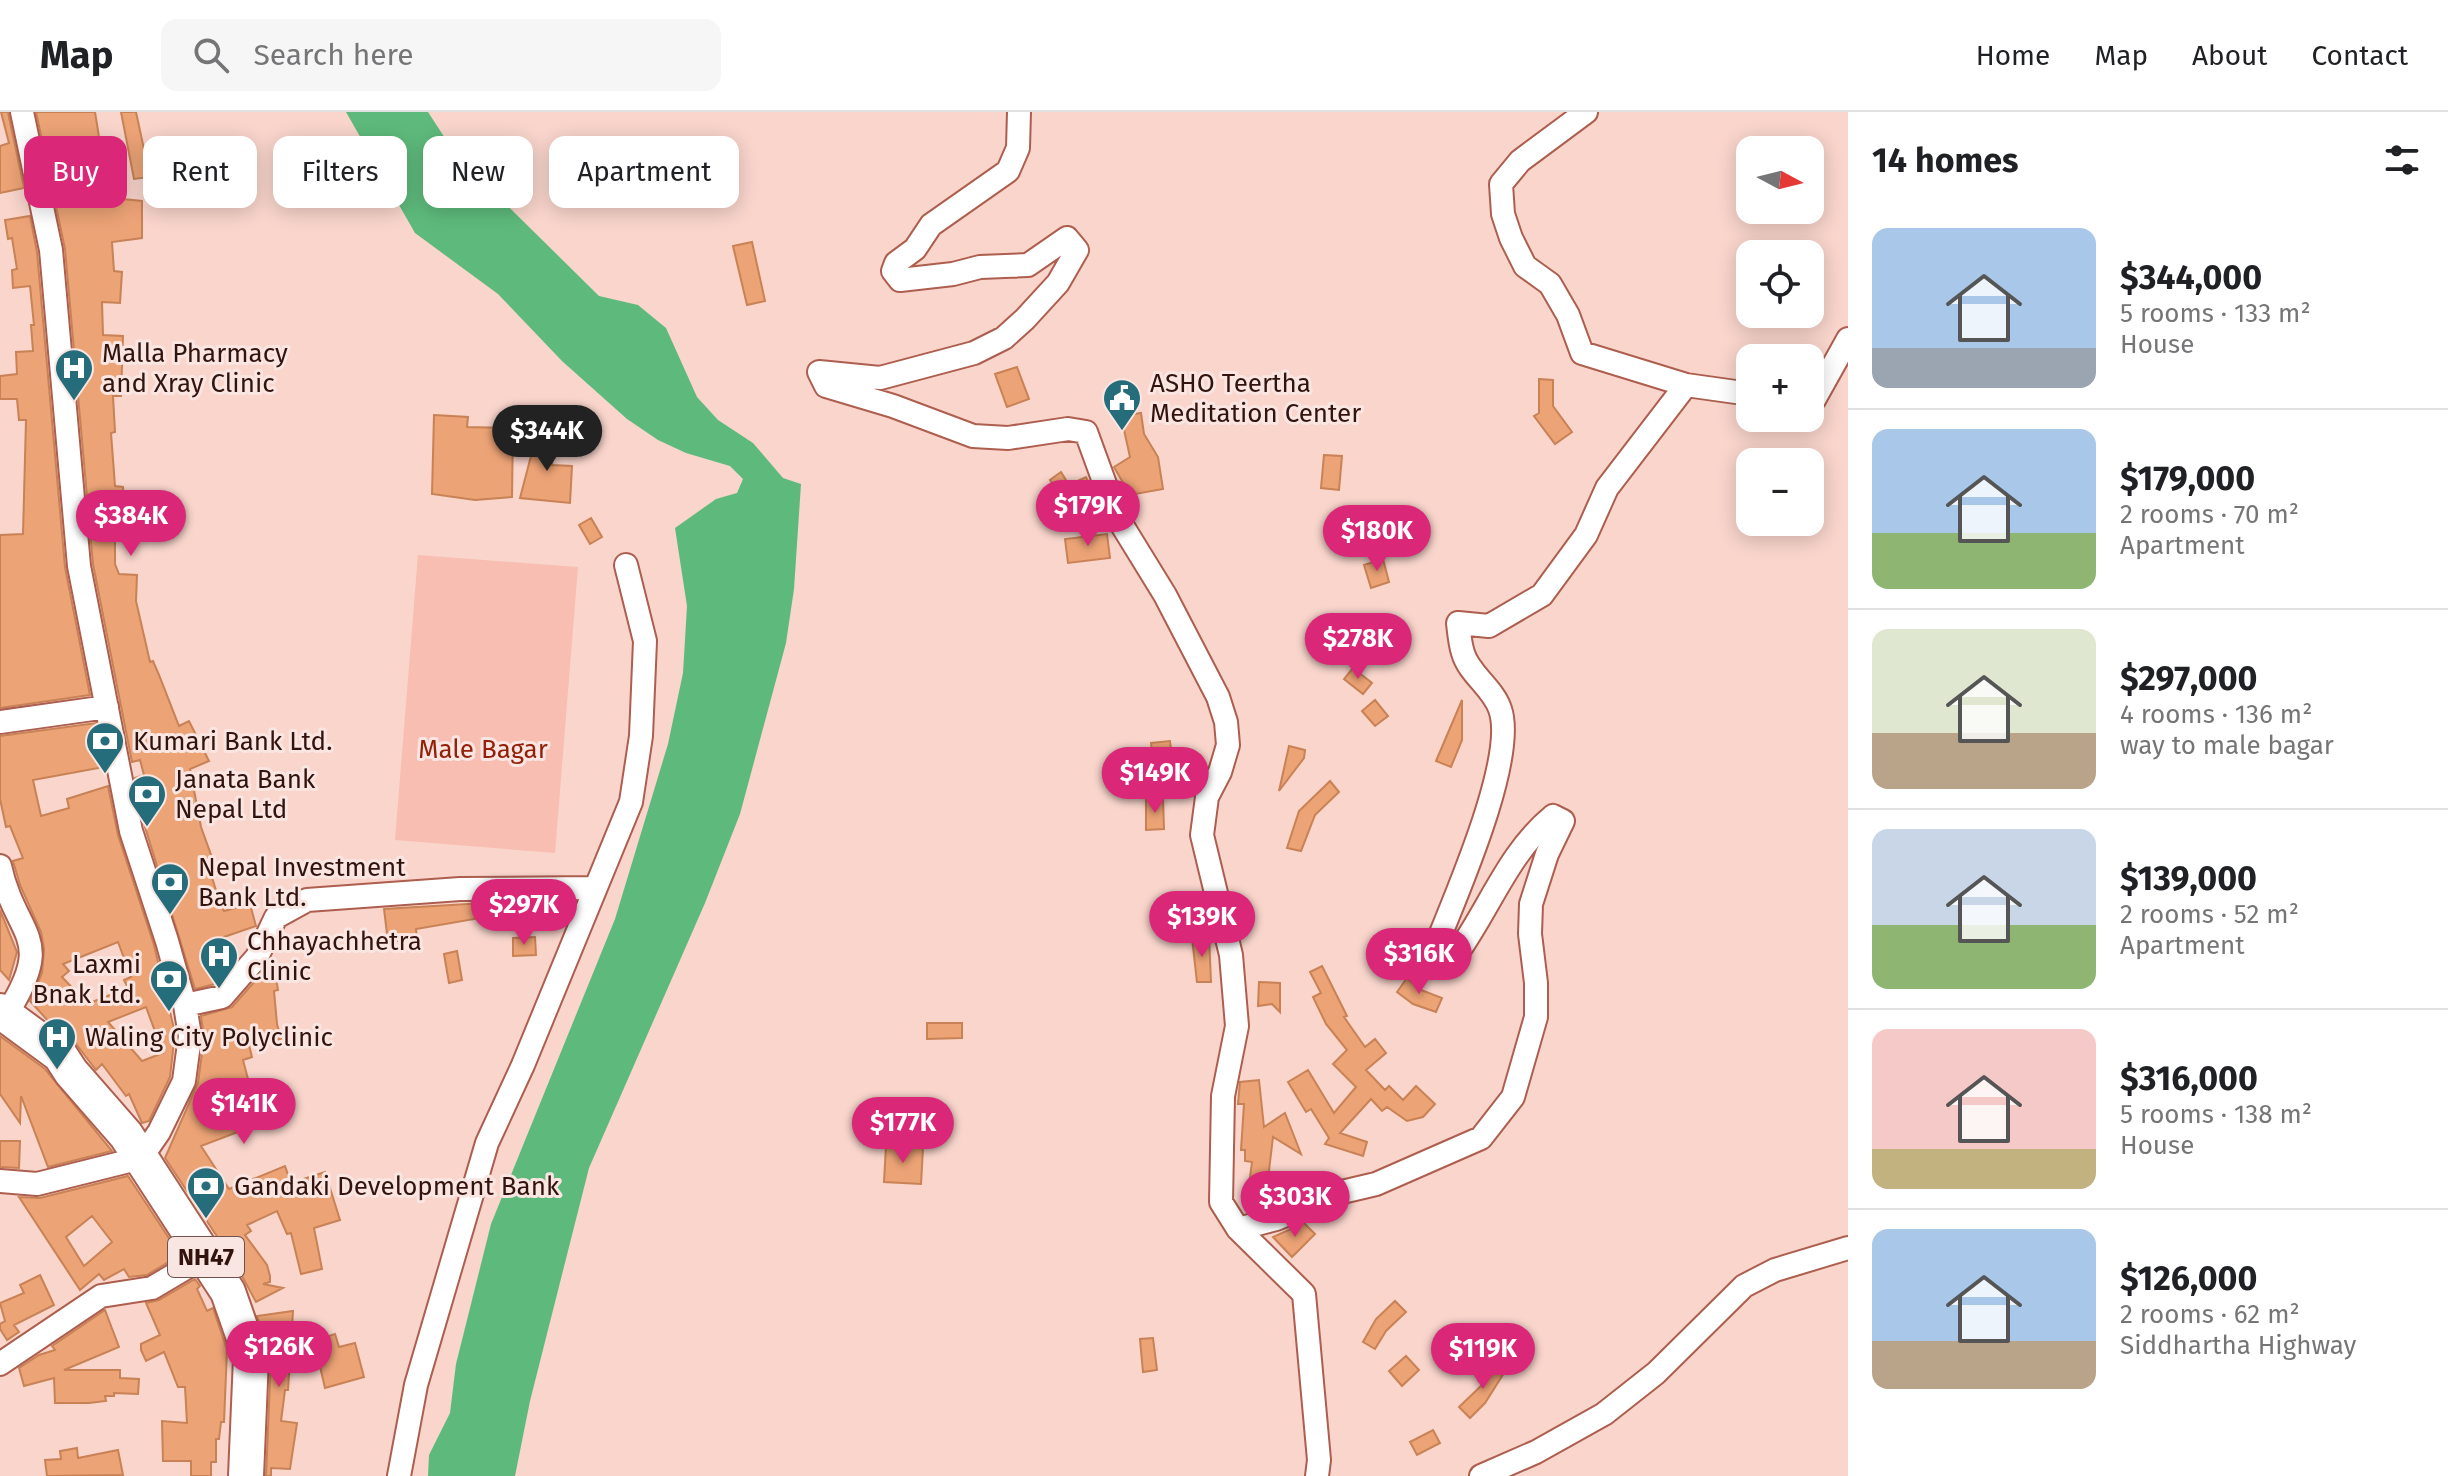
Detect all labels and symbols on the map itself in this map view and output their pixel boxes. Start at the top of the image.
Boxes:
north arrow [1736,136,1824,224]
place label: Malla Pharmacy and Xray Clinic [102,338,288,399]
hospital icon: Malla Pharmacy and Xray Clinic [53,347,95,402]
place label: ASHO Teertha Meditation Center [1150,368,1361,429]
public building icon: ASHO Teertha Meditation Center [1101,377,1143,432]
pin: $344K [491,405,603,473]
pin: $179K [1032,480,1144,548]
pin: $384K [75,490,187,558]
pin: $180K [1321,505,1433,573]
pin: $278K [1302,613,1414,681]
bank icon: Kumari Bank Ltd. [84,720,126,775]
place label: Kumari Bank Ltd. [133,726,332,757]
park label: Male Bagar [418,734,548,765]
pin: $149K [1099,747,1211,815]
place label: Janata Bank Nepal Ltd [175,764,316,825]
bank icon: Janata Bank Nepal Ltd [126,773,168,828]
place label: Nepal Investment Bank Ltd. [198,852,406,913]
bank icon: Nepal Investment Bank Ltd. [149,861,191,916]
pin: $297K [468,879,580,947]
pin: $139K [1146,891,1258,959]
place label: Chhayachhetra Clinic [247,926,422,987]
pin: $316K [1363,928,1475,996]
hospital icon: Chhayachhetra Clinic [198,935,240,990]
place label: Laxmi Bnak Ltd. [33,949,141,1010]
bank icon: Laxmi Bnak Ltd. [148,958,190,1013]
hospital icon: Waling City Polyclinic [36,1016,78,1071]
place label: Waling City Polyclinic [85,1022,333,1053]
pin: $141K [188,1078,300,1146]
pin: $177K [847,1097,959,1165]
bank icon: Gandaki Development Bank [185,1165,227,1220]
place label: Gandaki Development Bank [234,1171,560,1202]
pin: $303K [1239,1171,1351,1239]
road number: NH47 [168,1237,244,1277]
pin: $126K [223,1321,335,1389]
pin: $119K [1427,1323,1539,1391]

